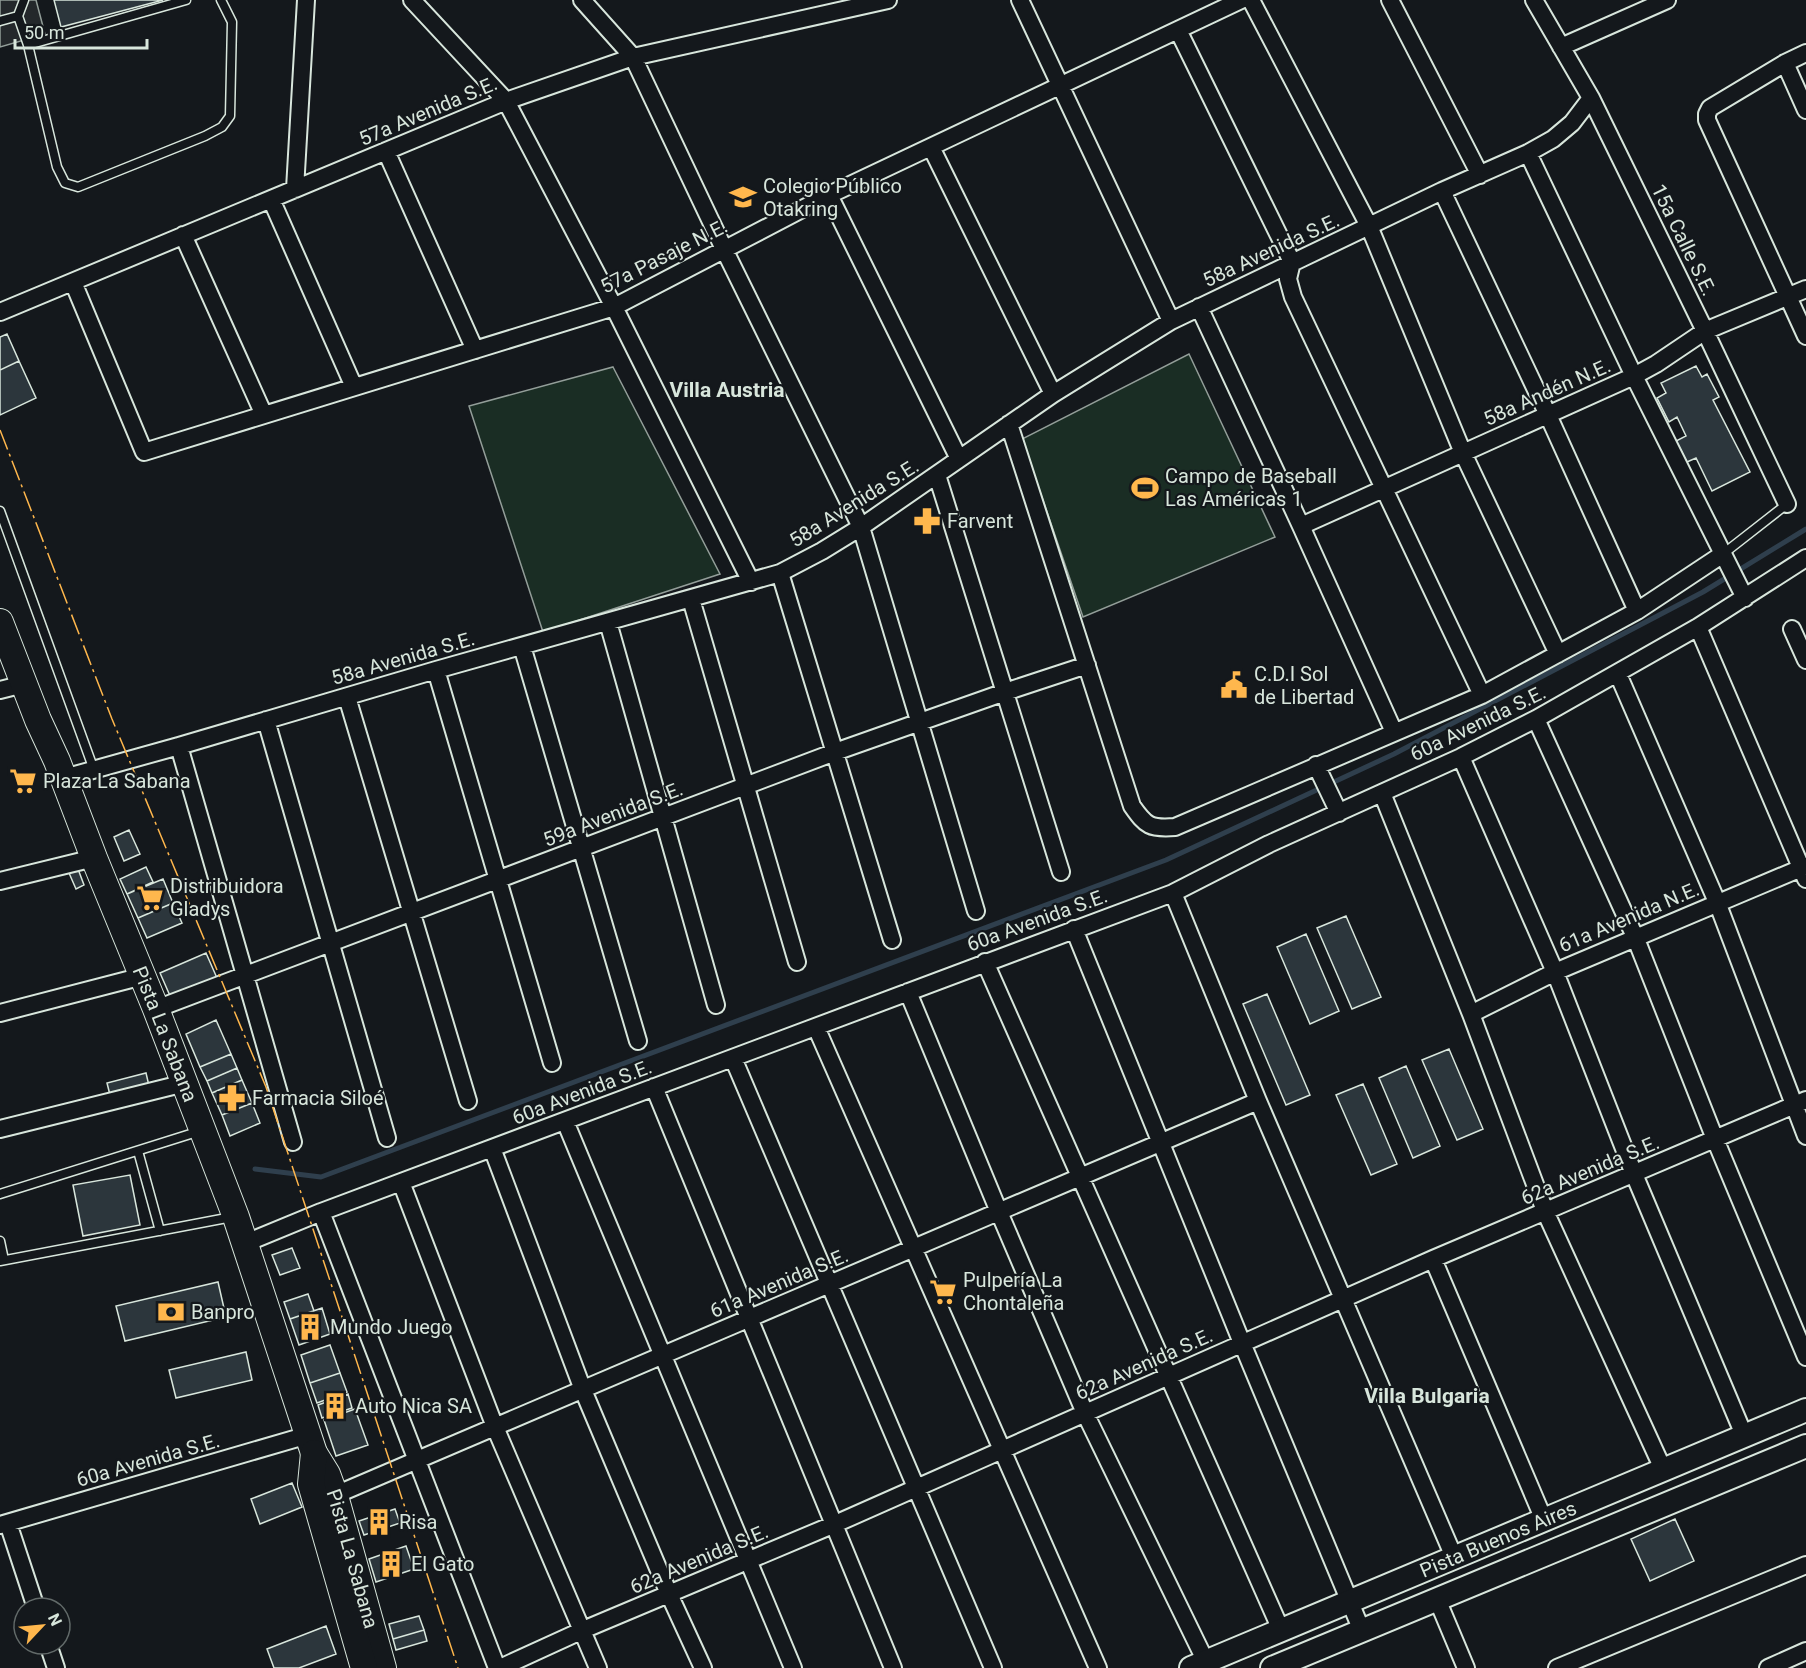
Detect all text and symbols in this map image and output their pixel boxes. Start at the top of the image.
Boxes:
scale bar [15,12,147,50]
text: 50 m [24,22,64,43]
street label: 57a Avenida S.E. [355,71,501,151]
place label: Colegio Público Otakring [763,174,902,221]
street label: 15a Calle S.E. [1647,180,1721,300]
school or university icon: Colegio Público Otakring [728,182,758,212]
street label: 58a Avenida S.E. [1199,208,1343,292]
street label: 57a Pasaje N.E. [596,214,732,298]
street label: 58a Andén N.E. [1480,353,1614,431]
district label: Villa Austria [670,378,785,402]
street label: 58a Avenida S.E. [785,454,923,552]
place label: Campo de Baseball Las Américas 1 [1165,464,1337,511]
sports icon: Campo de Baseball Las Américas 1 [1130,473,1160,503]
pharmacy icon: Farvent [912,506,942,536]
place label: Farvent [947,509,1013,533]
street label: 58a Avenida S.E. [329,626,477,690]
place label: C.D.I Sol de Libertad [1254,662,1354,709]
public building icon: C.D.I Sol de Libertad [1219,670,1249,700]
street label: 60a Avenida S.E. [1406,680,1550,766]
supermarket icon: Plaza La Sabana [8,766,38,796]
place label: Plaza La Sabana [43,769,191,793]
street label: 59a Avenida S.E. [540,776,686,852]
place label: Distribuidora Gladys [170,874,284,921]
street label: 61a Avenida N.E. [1555,877,1703,957]
supermarket icon: Distribuidora Gladys [135,883,165,913]
street label: 60a Avenida S.E. [963,883,1111,957]
street label: Pista La Sabana [128,963,203,1105]
street label: 60a Avenida S.E. [509,1054,655,1130]
pharmacy icon: Farmacia Siloé [217,1083,247,1113]
place label: Farmacia Siloé [252,1086,384,1110]
street label: 62a Avenida S.E. [1517,1130,1663,1210]
street label: 61a Avenida S.E. [706,1243,852,1323]
place label: Pulpería La Chontaleña [963,1268,1064,1315]
supermarket icon: Pulpería La Chontaleña [928,1277,958,1307]
bank icon: Banpro [156,1297,186,1327]
place label: Banpro [191,1300,255,1324]
building icon: Mundo Juego [295,1312,325,1342]
place label: Mundo Juego [330,1315,452,1339]
street label: 62a Avenida S.E. [1072,1323,1216,1405]
district label: Villa Bulgaria [1364,1384,1490,1408]
building icon: Auto Nica SA [320,1391,350,1421]
place label: Auto Nica SA [355,1394,472,1418]
street label: 60a Avenida S.E. [74,1428,222,1492]
street label: Pista La Sabana [321,1486,383,1631]
street label: Pista Buenos Aires [1416,1496,1580,1583]
building icon: Risa [364,1507,394,1537]
place label: Risa [399,1510,437,1534]
street label: 62a Avenida S.E. [626,1519,772,1599]
building icon: El Gato [376,1549,406,1579]
place label: El Gato [411,1552,474,1576]
north arrow [12,1596,72,1656]
text: N [44,1610,66,1629]

